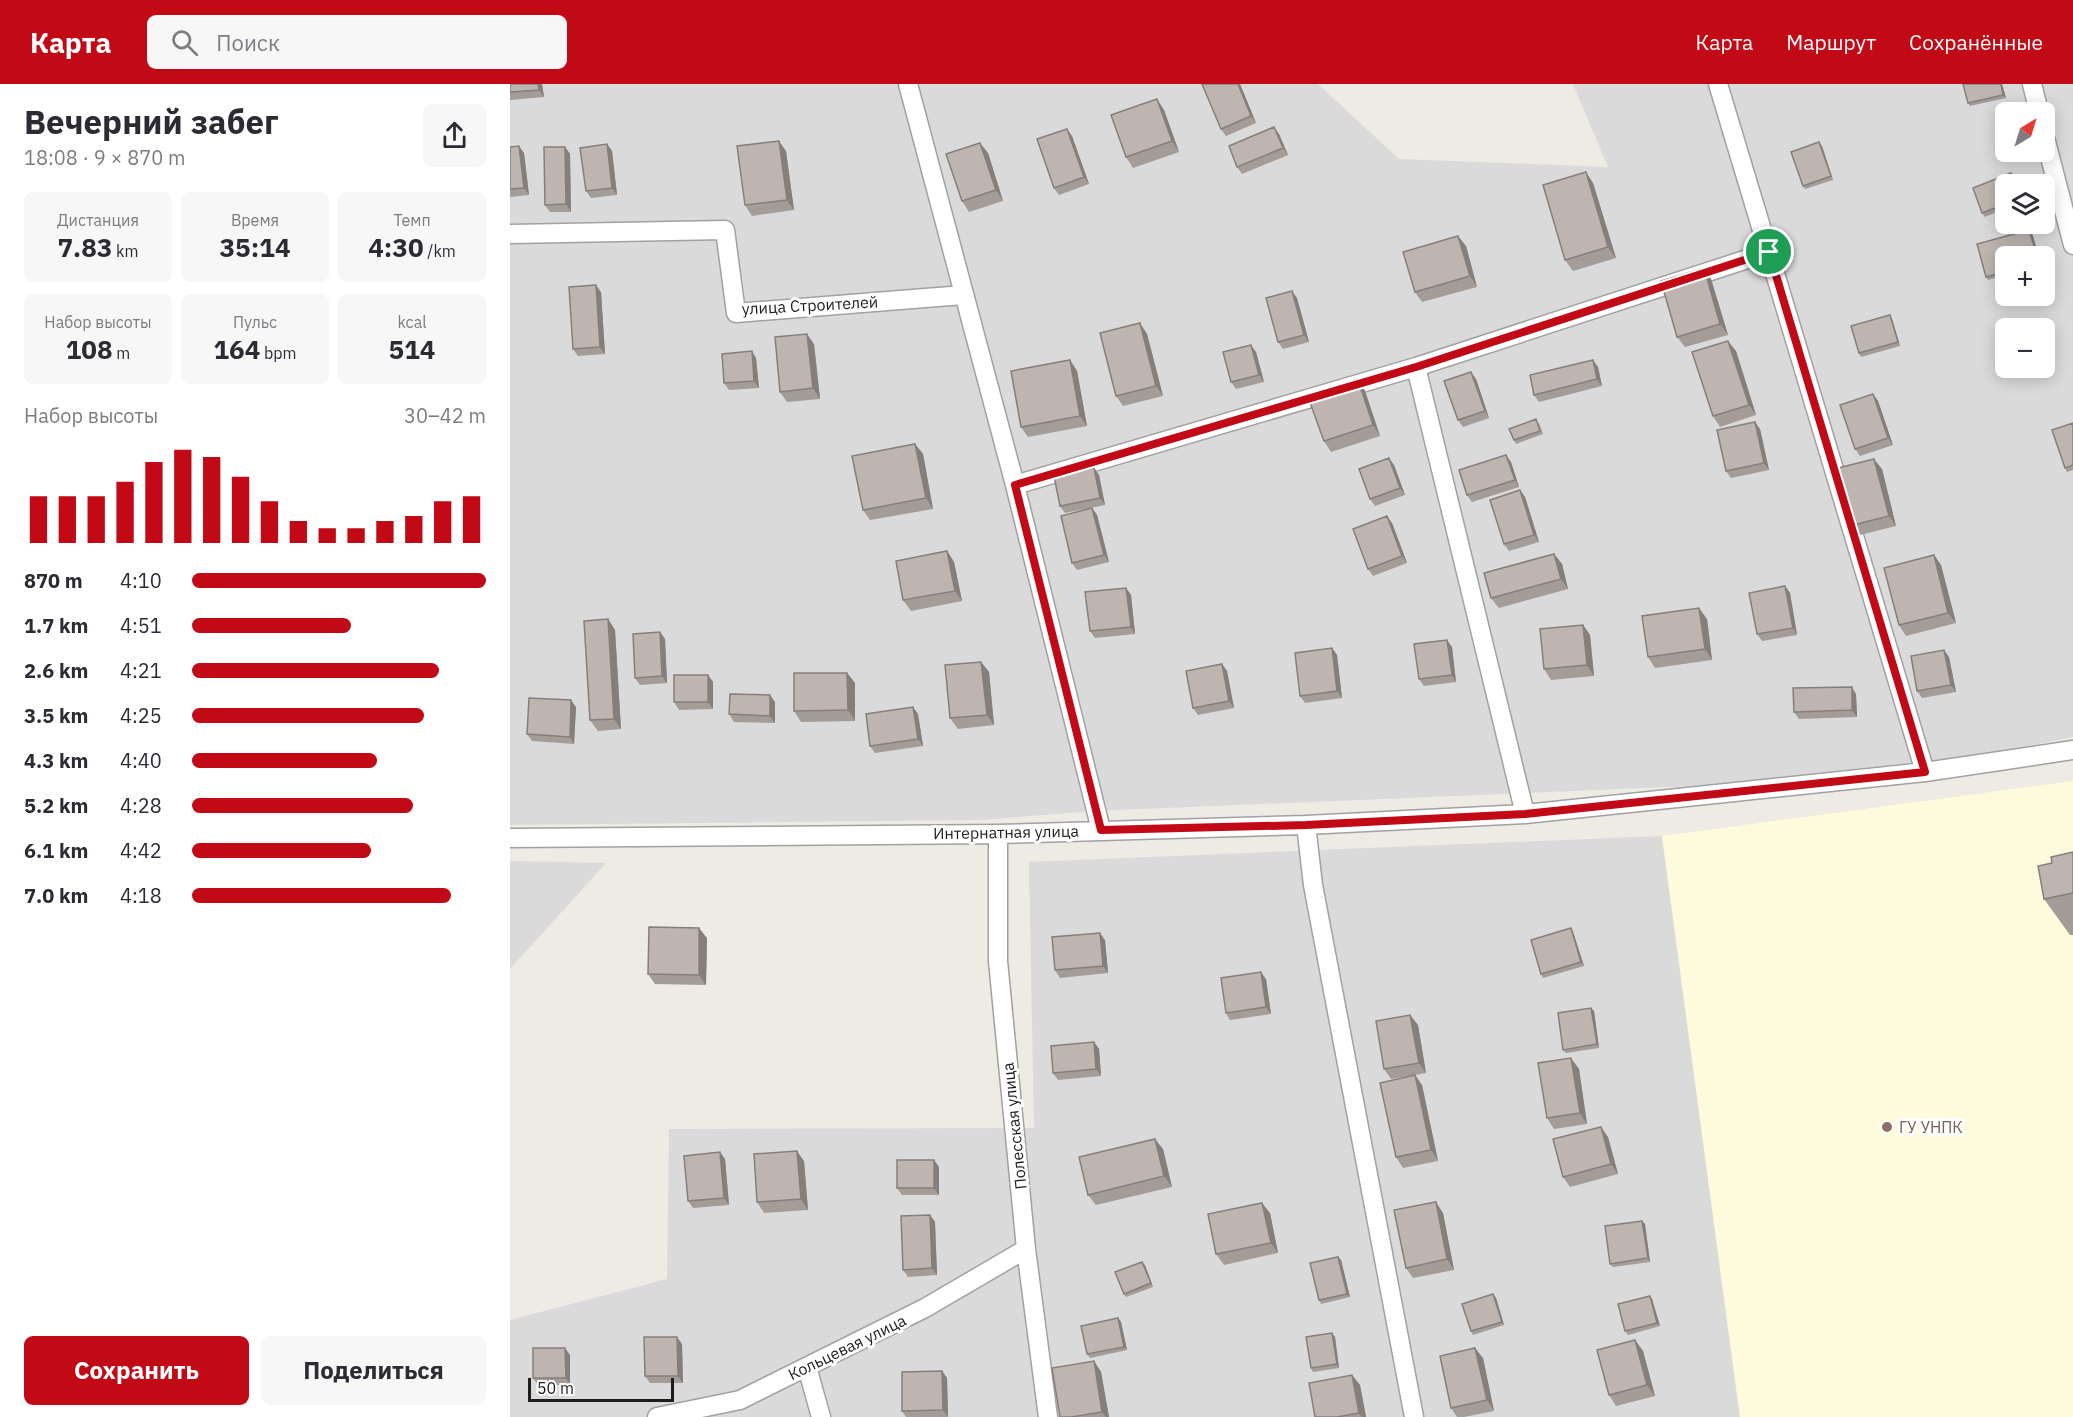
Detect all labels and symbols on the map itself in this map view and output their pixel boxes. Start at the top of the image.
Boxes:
north arrow [1995,102,2055,162]
pin [1743,226,1794,277]
street label: улица Строителей [741,291,879,319]
street label: Интернатная улица [933,821,1080,843]
street label: Полесская улица [997,1061,1031,1191]
place label: ГУ УНПК [1899,1117,1963,1137]
marker: ГУ УНПК [1880,1120,1894,1134]
street label: Кольцевая улица [785,1310,910,1384]
scale bar [528,1375,674,1402]

